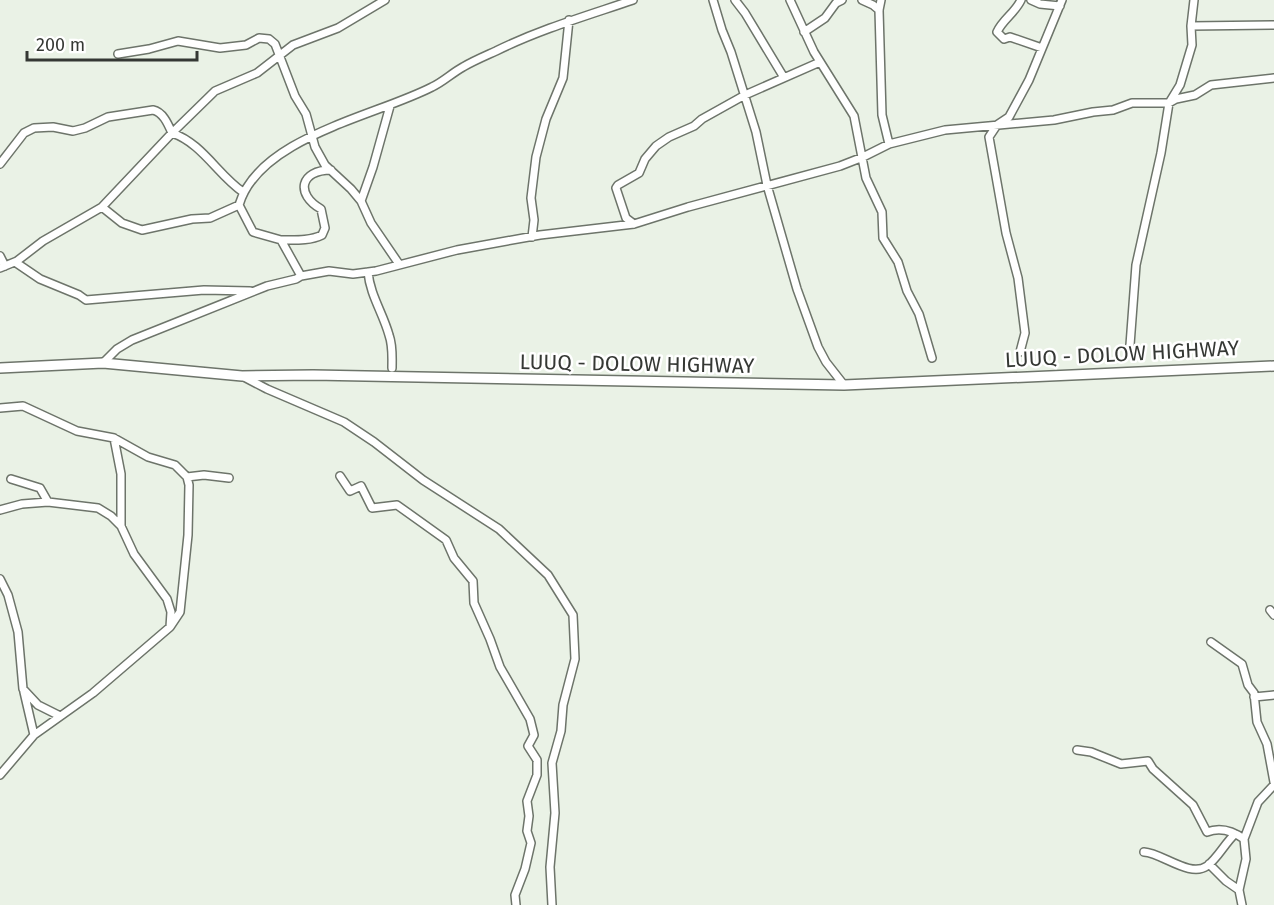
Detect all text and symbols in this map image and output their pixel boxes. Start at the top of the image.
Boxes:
scale bar [27,24,196,62]
text: 200 m [36,34,85,56]
street label: LUUQ - DOLOW HIGHWAY [1004,335,1240,373]
street label: LUUQ - DOLOW HIGHWAY [519,349,755,379]

